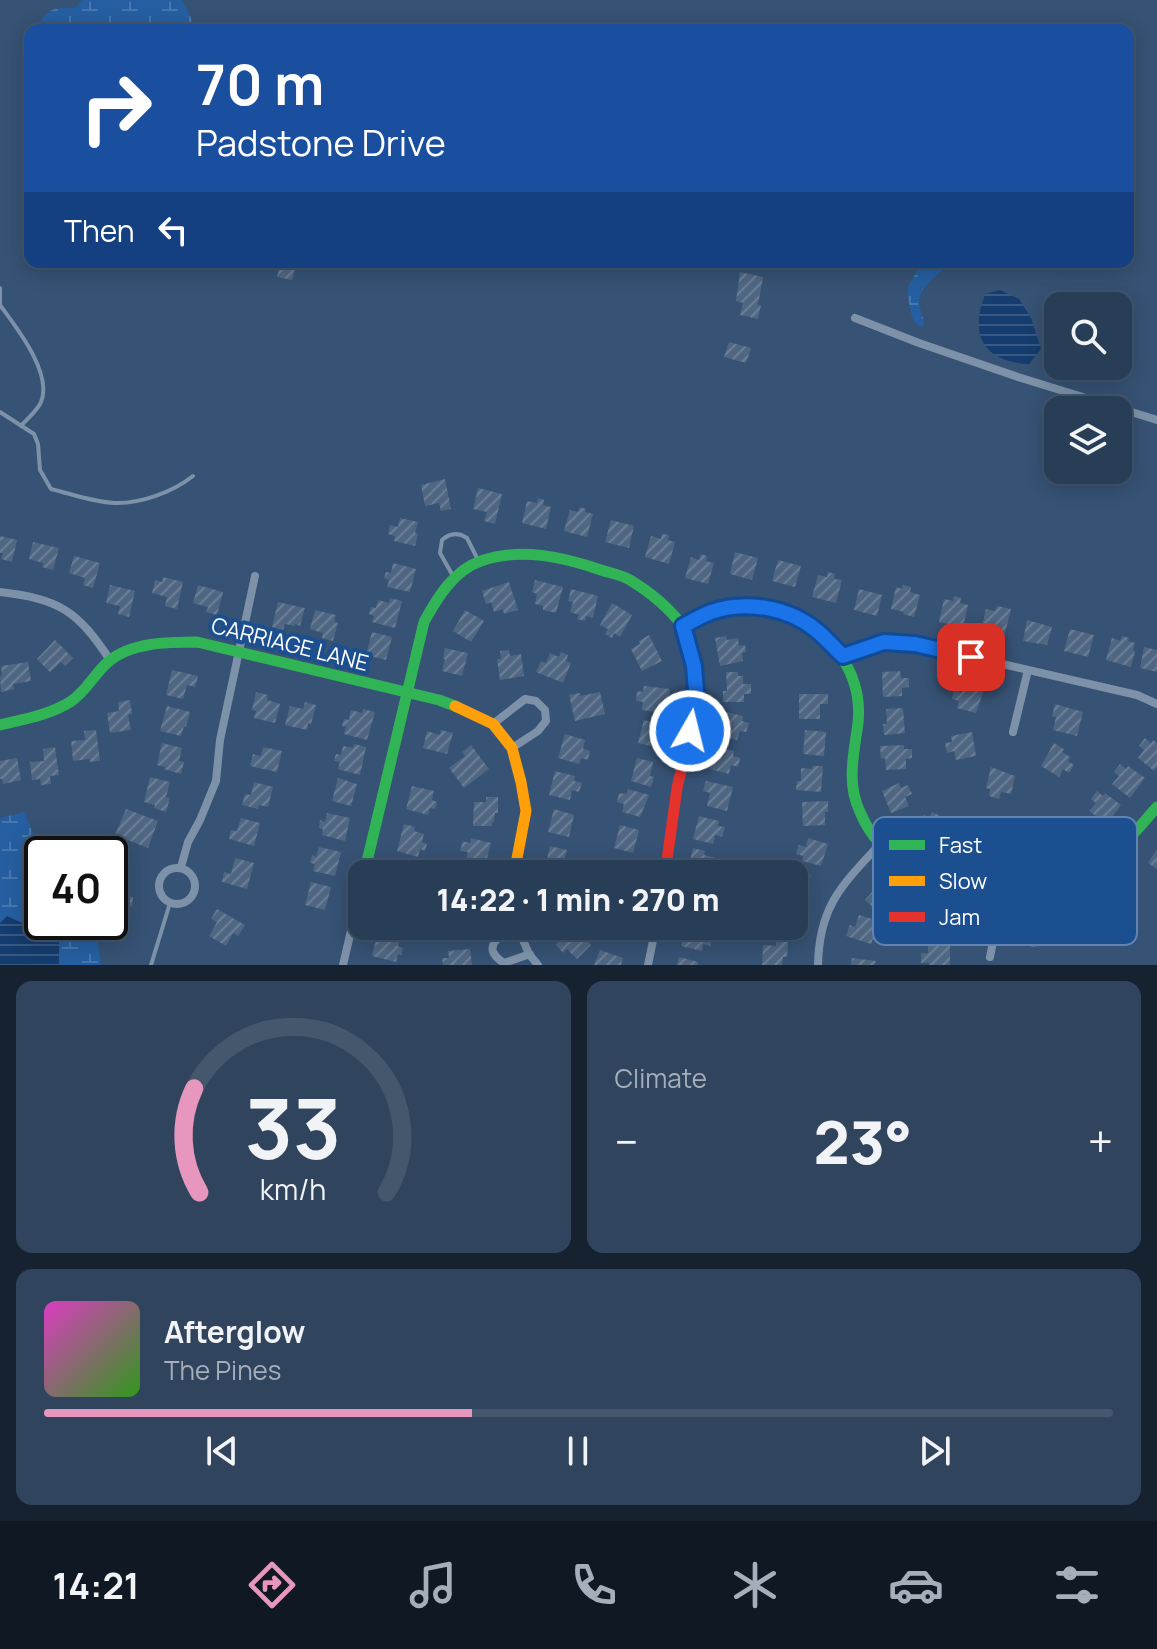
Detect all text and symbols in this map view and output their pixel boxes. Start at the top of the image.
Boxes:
text: 70 m [196,45,324,122]
icon: right [64,56,168,160]
text: Padstone Drive [196,118,446,167]
icon: left [151,208,195,252]
text: Then [64,210,135,251]
map controls [1044,292,1132,484]
button: search [1044,292,1132,380]
button: layers [1044,396,1132,484]
street label: CARRIAGE LANE [208,610,372,678]
pin [937,623,1005,691]
icon: arrive [949,635,993,679]
position arrow [648,689,732,773]
legend [873,817,1137,945]
text: Fast [939,830,982,860]
speed limit sign: 40 [24,836,128,940]
text: Slow [939,866,987,896]
text: 14:22 · 1 min · 270 m [436,879,720,920]
text: Jam [939,902,980,932]
text: Climate [615,1060,707,1096]
text: 33 [245,1070,342,1184]
text: 23° [814,1100,912,1182]
text: − [615,1111,638,1171]
text: + [1088,1111,1113,1171]
text: km/h [260,1170,326,1209]
text: Afterglow [164,1311,305,1352]
text: The Pines [164,1352,281,1388]
icon: previous [200,1429,244,1473]
icon: pause [556,1429,600,1473]
icon: next [913,1429,957,1473]
icon: directions [244,1557,300,1613]
icon: music [405,1557,461,1613]
icon: phone [566,1557,622,1613]
icon: climate [727,1557,783,1613]
icon: car [888,1557,944,1613]
icon: filters [1049,1557,1105,1613]
text: 14:21 [52,1561,140,1610]

